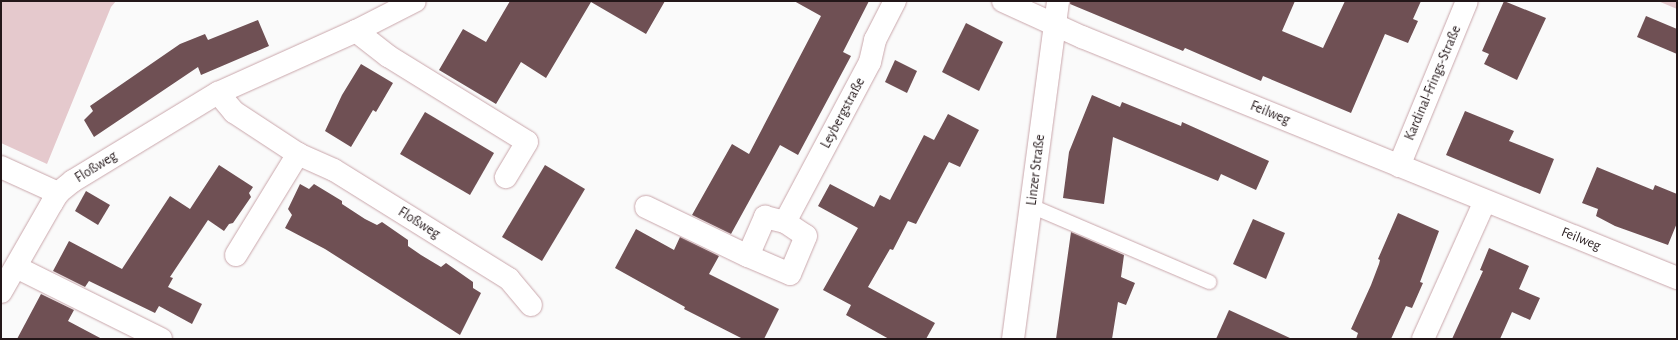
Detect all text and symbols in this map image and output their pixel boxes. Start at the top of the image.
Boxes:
street label: Kardinal-Frings-Straße [1401,23,1465,143]
street label: Leybergstraße [817,75,869,151]
street label: Feilweg [1248,97,1292,129]
street label: Linzer Straße [1023,134,1049,206]
street label: Floßweg [72,148,120,186]
street label: Floßweg [395,204,443,242]
street label: Feilweg [1559,223,1603,255]

